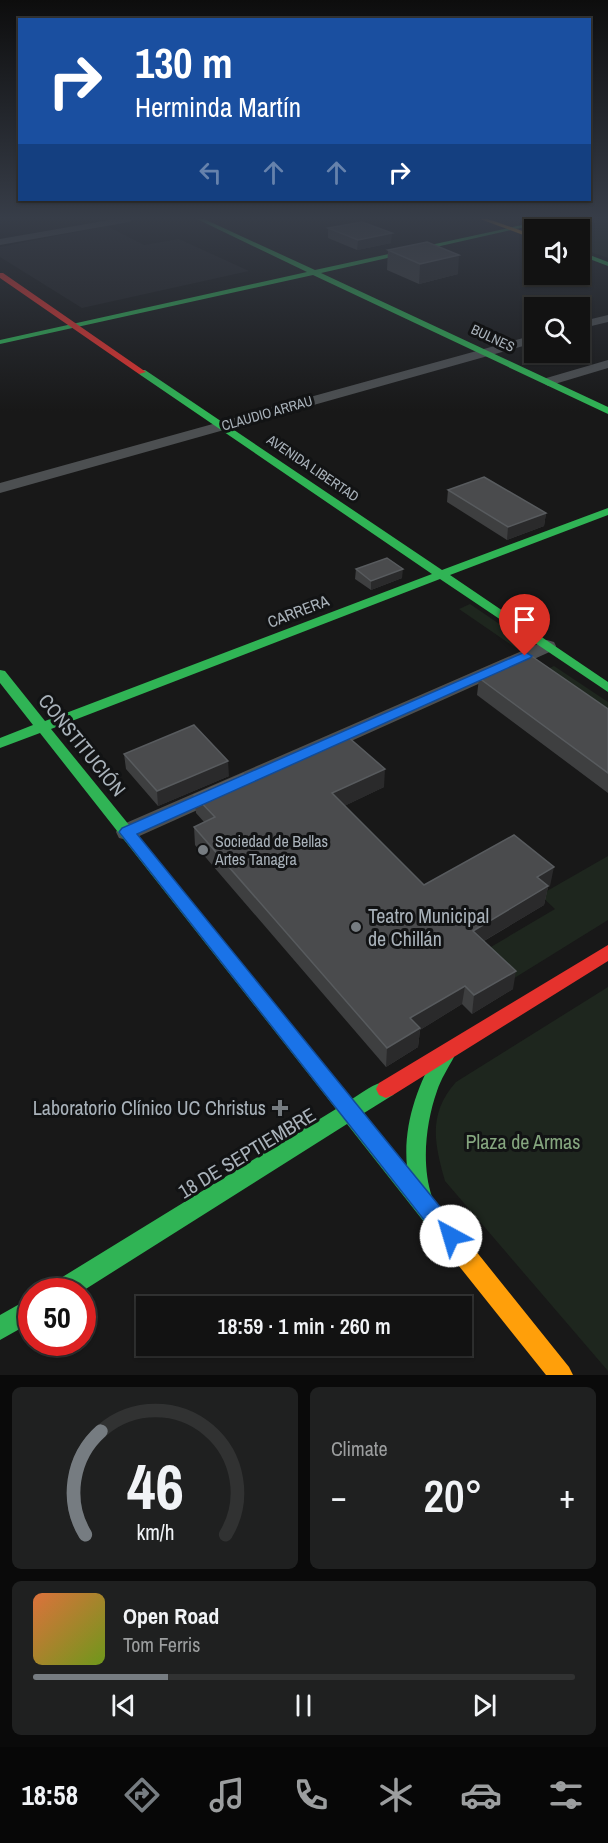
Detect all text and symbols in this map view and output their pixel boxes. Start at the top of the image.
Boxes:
text: 130 m [135,35,233,91]
icon: right [36,42,114,120]
text: Herminda Martín [135,89,301,125]
icon: left [194,156,227,189]
icon: ahead [257,156,290,189]
icon: ahead [320,156,353,189]
icon: right [383,156,416,189]
map controls [524,219,590,363]
button: sound [524,219,590,285]
button: search [524,297,590,363]
street label: BULNES [468,320,518,356]
street label: CLAUDIO ARRAU [219,391,315,435]
street label: AVENIDA LIBERTAD [263,430,362,505]
street label: CARRERA [264,589,332,633]
pin [499,594,550,656]
icon: arrive [508,603,541,636]
street label: CONSTITUCIÓN [33,688,132,802]
place label: Sociedad de Bellas Artes Tanagra [214,830,328,870]
marker: Sociedad de Bellas Artes Tanagra [196,843,210,857]
place label: Teatro Municipal de Chillán [368,902,489,952]
marker: Teatro Municipal de Chillán [349,920,363,934]
place label: Laboratorio Clínico UC Christus [33,1094,266,1121]
marker: Laboratorio Clínico UC Christus [271,1099,289,1117]
street label: 18 DE SEPTIEMBRE [173,1101,321,1204]
park label: Plaza de Armas [466,1128,580,1155]
position arrow [419,1204,483,1268]
speed limit sign: 50 [18,1278,96,1356]
text: 18:59 · 1 min · 260 m [217,1311,391,1341]
text: Climate [331,1435,388,1462]
text: 46 [127,1444,183,1528]
text: 20° [423,1465,483,1526]
text: − [331,1474,347,1518]
text: + [559,1474,575,1518]
text: km/h [136,1518,174,1547]
text: Open Road [123,1601,219,1631]
text: Tom Ferris [123,1631,201,1658]
icon: previous [107,1689,140,1722]
icon: pause [287,1689,320,1722]
icon: next [468,1689,501,1722]
icon: directions [121,1774,163,1816]
icon: music [206,1774,248,1816]
icon: phone [290,1774,332,1816]
icon: climate [375,1774,417,1816]
icon: car [460,1774,502,1816]
icon: filters [545,1774,587,1816]
text: 18:58 [21,1777,78,1813]

